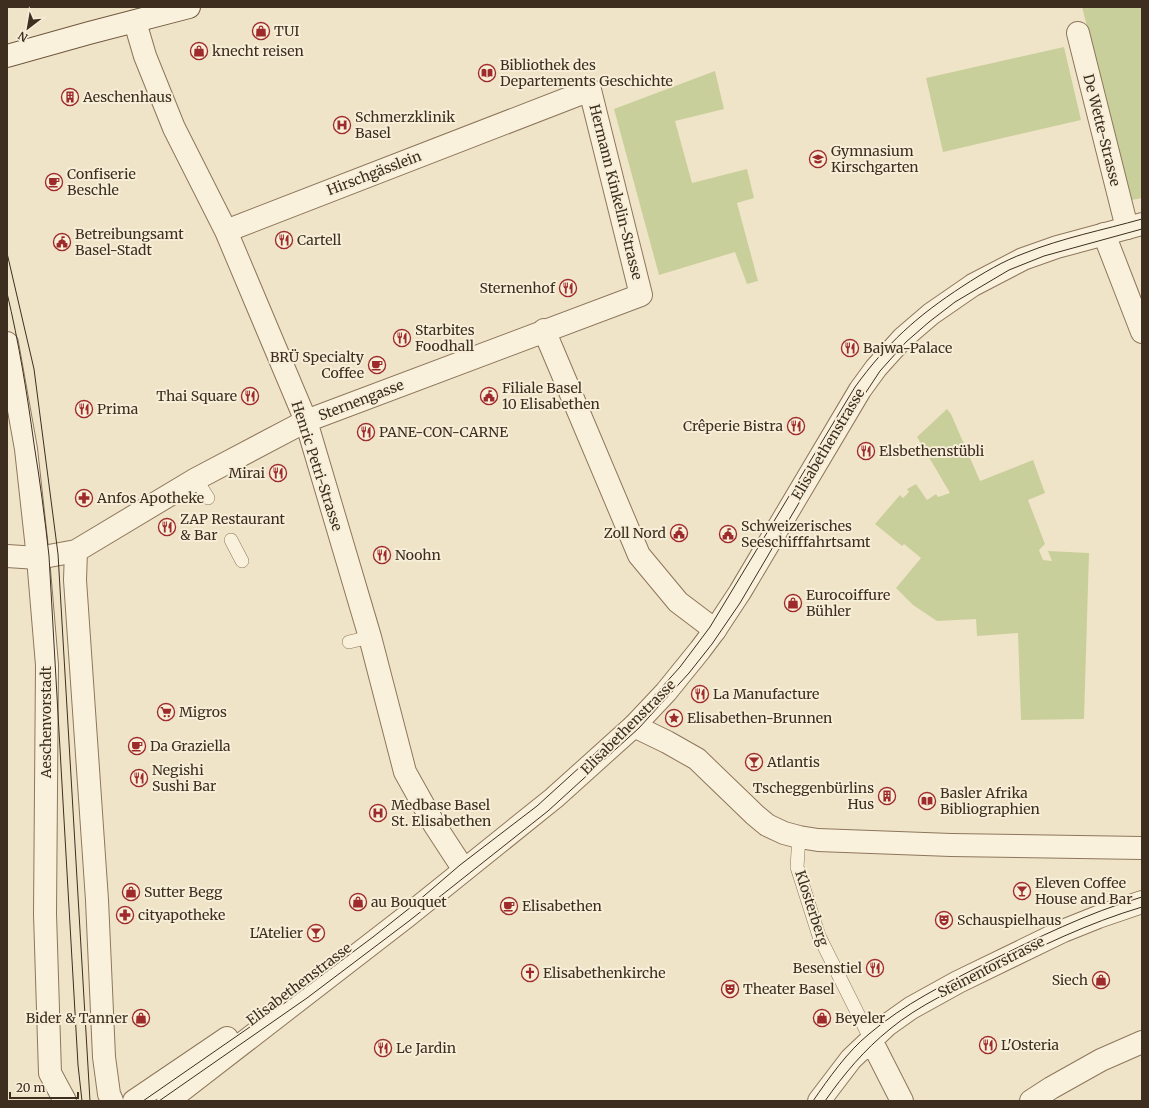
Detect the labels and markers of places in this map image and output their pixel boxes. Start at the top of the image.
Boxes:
shop icon: TUI [251,21,271,41]
place label: TUI [274,22,300,40]
shop icon: knecht reisen [189,41,209,61]
place label: knecht reisen [212,42,304,60]
place label: Bibliothek des Departements Geschichte [500,56,673,90]
library icon: Bibliothek des Departements Geschichte [477,63,497,83]
building icon: Aeschenhaus [60,87,80,107]
place label: Aeschenhaus [82,88,172,106]
place label: Schmerzklinik Basel [355,108,455,142]
hospital icon: Schmerzklinik Basel [332,115,352,135]
place label: Gymnasium Kirschgarten [831,142,919,176]
school or university icon: Gymnasium Kirschgarten [808,149,828,169]
place label: Confiserie Beschle [67,165,136,199]
cafe icon: Confiserie Beschle [44,172,64,192]
place label: Betreibungsamt Basel-Stadt [75,225,184,259]
restaurant icon: Cartell [274,230,294,250]
place label: Cartell [297,231,342,249]
public building icon: Betreibungsamt Basel-Stadt [52,232,72,252]
restaurant icon: Sternenhof [558,278,578,298]
place label: Sternenhof [480,279,556,297]
place label: Starbites Foodhall [415,321,475,355]
restaurant icon: Starbites Foodhall [392,328,412,348]
restaurant icon: Bajwa-Palace [840,338,860,358]
place label: Bajwa-Palace [863,339,952,357]
place label: BRÜ Specialty Coffee [270,348,365,382]
cafe icon: BRÜ Specialty Coffee [367,355,387,375]
place label: Filiale Basel 10 Elisabethen [502,379,600,413]
restaurant icon: Thai Square [240,386,260,406]
public building icon: Filiale Basel 10 Elisabethen [479,386,499,406]
place label: Thai Square [156,387,237,405]
restaurant icon: Prima [74,399,94,419]
place label: Prima [97,400,139,418]
restaurant icon: Crêperie Bistra [786,416,806,436]
place label: Crêperie Bistra [683,417,783,435]
restaurant icon: PANE-CON-CARNE [356,422,376,442]
place label: PANE-CON-CARNE [379,423,508,441]
restaurant icon: Elsbethenstübli [856,441,876,461]
place label: Elsbethenstübli [879,442,985,460]
restaurant icon: Mirai [268,463,288,483]
place label: Mirai [228,464,265,482]
pharmacy icon: Anfos Apotheke [74,488,94,508]
place label: Anfos Apotheke [96,489,204,507]
place label: ZAP Restaurant & Bar [180,510,286,544]
restaurant icon: ZAP Restaurant & Bar [157,517,177,537]
place label: Schweizerisches Seeschifffahrtsamt [741,517,871,551]
public building icon: Zoll Nord [669,523,689,543]
place label: Zoll Nord [604,524,667,542]
public building icon: Schweizerisches Seeschifffahrtsamt [718,524,738,544]
restaurant icon: Noohn [372,545,392,565]
place label: Noohn [395,546,441,564]
place label: Eurocoiffure Bühler [806,586,890,620]
shop icon: Eurocoiffure Bühler [783,593,803,613]
restaurant icon: La Manufacture [690,684,710,704]
place label: La Manufacture [713,685,819,703]
supermarket icon: Migros [156,702,176,722]
place label: Migros [179,703,227,721]
place icon: Elisabethen-Brunnen [664,708,684,728]
place label: Elisabethen-Brunnen [687,709,832,727]
cafe icon: Da Graziella [127,736,147,756]
place label: Da Graziella [150,737,231,755]
bar icon: Atlantis [744,752,764,772]
place label: Atlantis [766,753,820,771]
place label: Negishi Sushi Bar [152,761,216,795]
restaurant icon: Negishi Sushi Bar [129,768,149,788]
place label: Tscheggenbürlins Hus [753,779,874,813]
place label: Basler Afrika Bibliographien [940,784,1040,818]
building icon: Tscheggenbürlins Hus [877,786,897,806]
library icon: Basler Afrika Bibliographien [917,791,937,811]
place label: Medbase Basel St. Elisabethen [391,796,491,830]
hospital icon: Medbase Basel St. Elisabethen [368,803,388,823]
place label: Eleven Coffee House and Bar [1035,874,1133,908]
bar icon: Eleven Coffee House and Bar [1012,881,1032,901]
shop icon: Sutter Begg [121,882,141,902]
place label: Sutter Begg [144,883,223,901]
shop icon: au Bouquet [348,892,368,912]
place label: au Bouquet [371,893,447,911]
cafe icon: Elisabethen [499,896,519,916]
place label: Elisabethen [522,897,602,915]
pharmacy icon: cityapotheke [115,905,135,925]
place label: cityapotheke [138,906,225,924]
theatre icon: Schauspielhaus [934,910,954,930]
place label: Schauspielhaus [957,911,1061,929]
bar icon: L'Atelier [306,923,326,943]
place label: L'Atelier [250,924,303,942]
restaurant icon: Besenstiel [865,958,885,978]
place label: Besenstiel [793,959,863,977]
church icon: Elisabethenkirche [520,963,540,983]
place label: Elisabethenkirche [543,964,666,982]
shop icon: Siech [1091,970,1111,990]
place label: Siech [1052,971,1088,989]
theatre icon: Theater Basel [720,979,740,999]
place label: Theater Basel [743,980,835,998]
shop icon: Bider & Tanner [131,1008,151,1028]
shop icon: Beyeler [812,1008,832,1028]
place label: Bider & Tanner [26,1009,128,1027]
place label: Beyeler [835,1009,885,1027]
restaurant icon: L'Osteria [978,1035,998,1055]
place label: L'Osteria [1001,1036,1060,1054]
restaurant icon: Le Jardin [373,1038,393,1058]
place label: Le Jardin [396,1039,456,1057]

